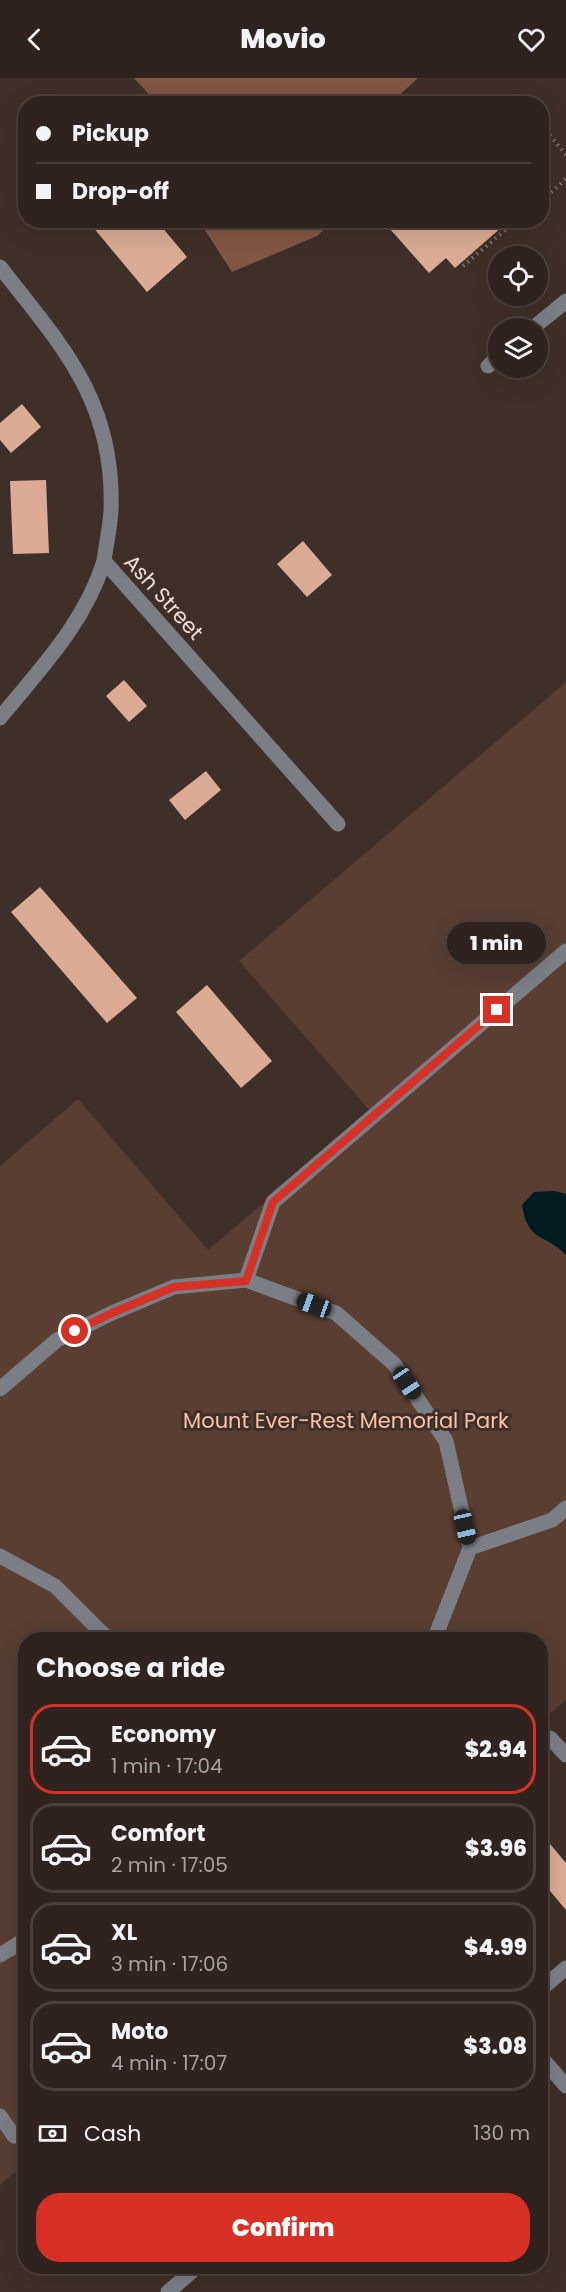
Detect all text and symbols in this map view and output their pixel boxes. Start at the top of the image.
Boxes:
text: Movio [240,20,326,57]
icon: back [18,23,51,56]
icon: heart [515,23,548,56]
text: Pickup [72,118,149,149]
text: Drop-off [72,176,169,207]
map controls [488,246,548,378]
button: locate [488,246,548,306]
button: layers [488,318,548,378]
street label: Ash Street [118,548,210,646]
callout: 1 min [448,923,546,965]
text: 1 min [470,929,523,957]
route end [483,996,510,1023]
car [294,1290,334,1320]
route start [61,1317,88,1344]
car [389,1363,425,1403]
park label: Mount Ever-Rest Memorial Park [183,1406,509,1435]
car [452,1507,478,1547]
text: Choose a ride [36,1649,225,1686]
text: Economy [111,1719,216,1750]
icon: car [39,1722,93,1776]
text: $2.94 [465,1734,527,1765]
text: 1 min · 17:04 [111,1752,223,1780]
text: Comfort [111,1818,205,1849]
icon: car [39,1821,93,1875]
text: $3.96 [465,1833,527,1864]
text: 2 min · 17:05 [111,1851,228,1879]
text: XL [111,1917,137,1948]
icon: car [39,1920,93,1974]
text: $4.99 [464,1932,527,1963]
text: 3 min · 17:06 [111,1950,228,1978]
text: Moto [111,2016,168,2047]
icon: car [39,2019,93,2073]
text: $3.08 [464,2031,527,2062]
text: 4 min · 17:07 [111,2049,227,2077]
icon: cash [36,2117,69,2150]
text: Cash [84,2118,141,2149]
text: 130 m [473,2119,530,2147]
button: Confirm [36,2193,530,2262]

